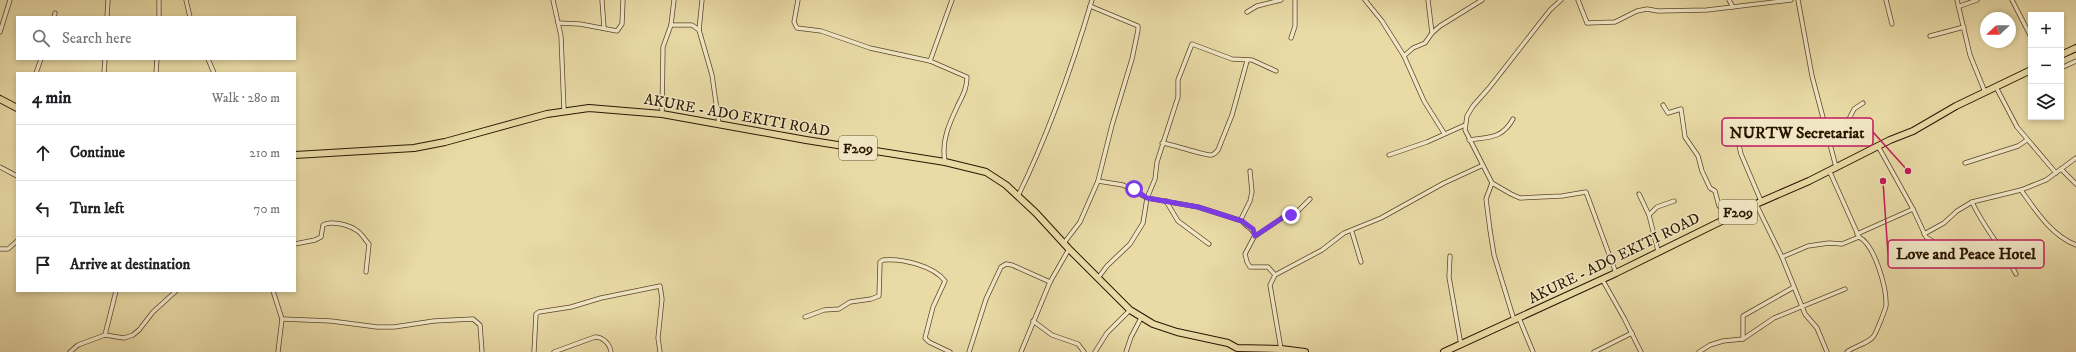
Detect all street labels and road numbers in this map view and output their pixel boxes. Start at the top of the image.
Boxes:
street label: AKURE - ADO EKITI ROAD [642,90,831,141]
road number: F209 [839,136,877,160]
road number: F209 [1719,200,1757,224]
street label: AKURE - ADO EKITI ROAD [1525,209,1703,308]

